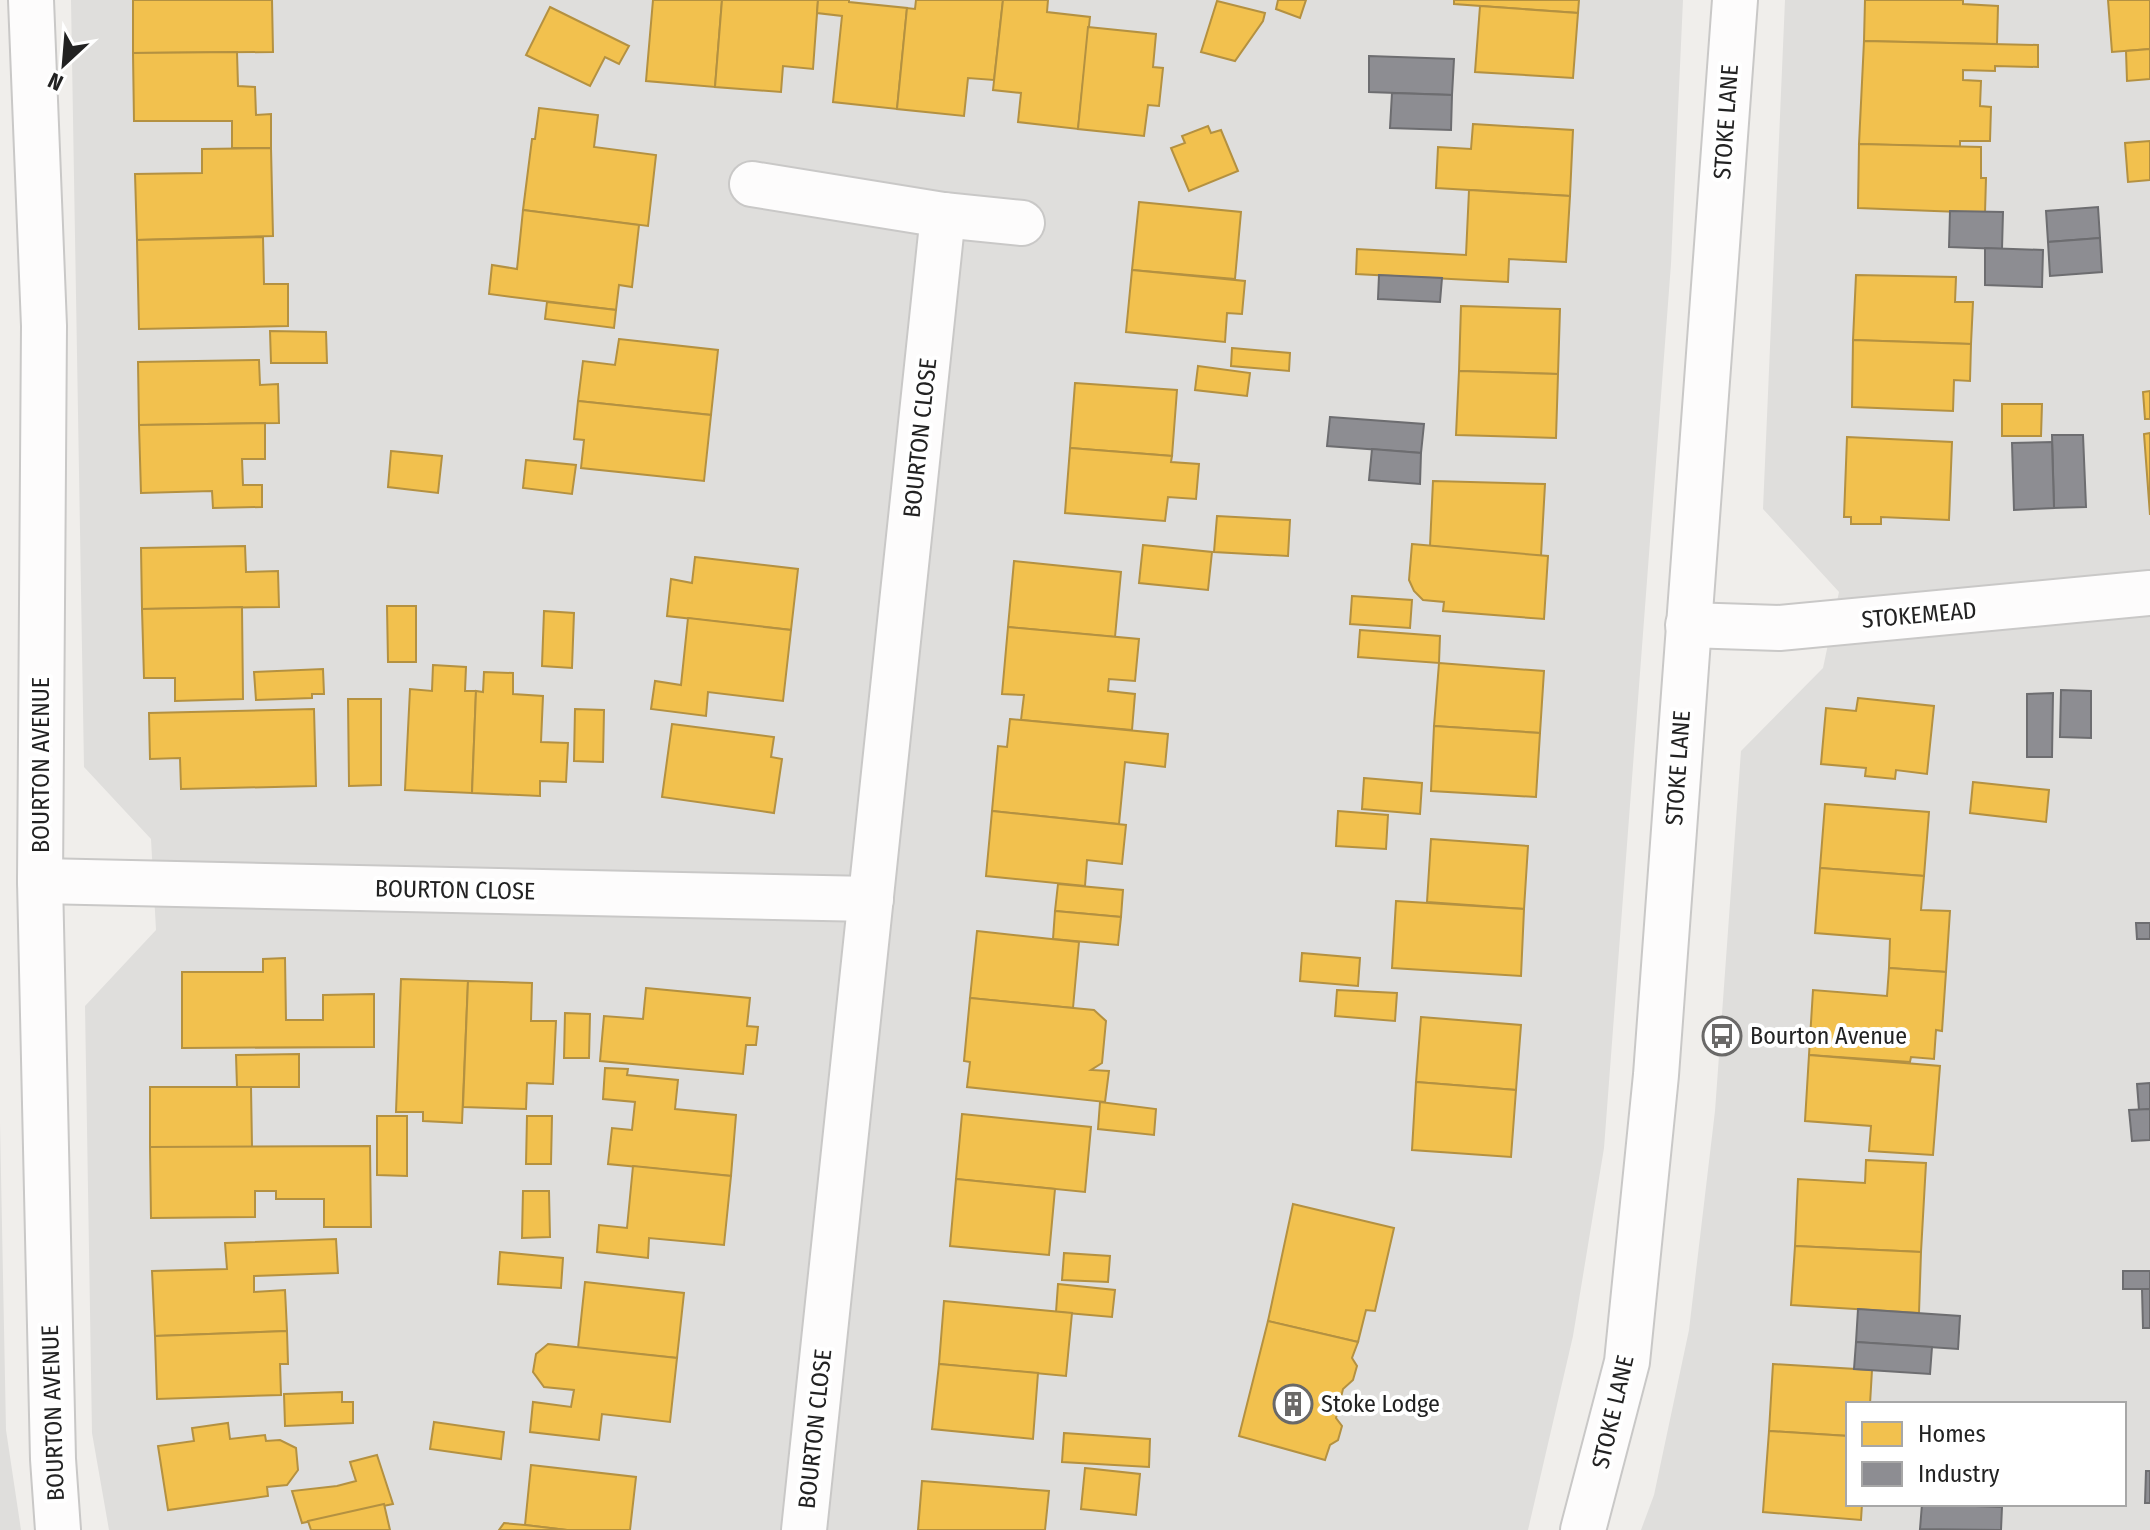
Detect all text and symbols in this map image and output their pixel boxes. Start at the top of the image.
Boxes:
north arrow [24,24,104,104]
street label: STOKE LANE [1708,63,1744,181]
text: N [44,67,67,97]
street label: BOURTON CLOSE [898,357,942,519]
street label: STOKEMEAD [1860,596,1978,634]
street label: BOURTON AVENUE [27,677,55,853]
street label: STOKE LANE [1660,709,1696,827]
street label: BOURTON CLOSE [375,875,535,905]
bus stop icon: Bourton Avenue [1701,1015,1743,1057]
place label: Bourton Avenue [1750,1022,1907,1050]
street label: BOURTON AVENUE [36,1324,70,1502]
street label: BOURTON CLOSE [793,1348,837,1510]
street label: STOKE LANE [1586,1353,1640,1471]
building icon: Stoke Lodge [1272,1383,1314,1425]
place label: Stoke Lodge [1321,1390,1440,1418]
legend [1846,1402,2126,1506]
text: Homes [1918,1420,1986,1448]
text: Industry [1918,1460,2000,1488]

